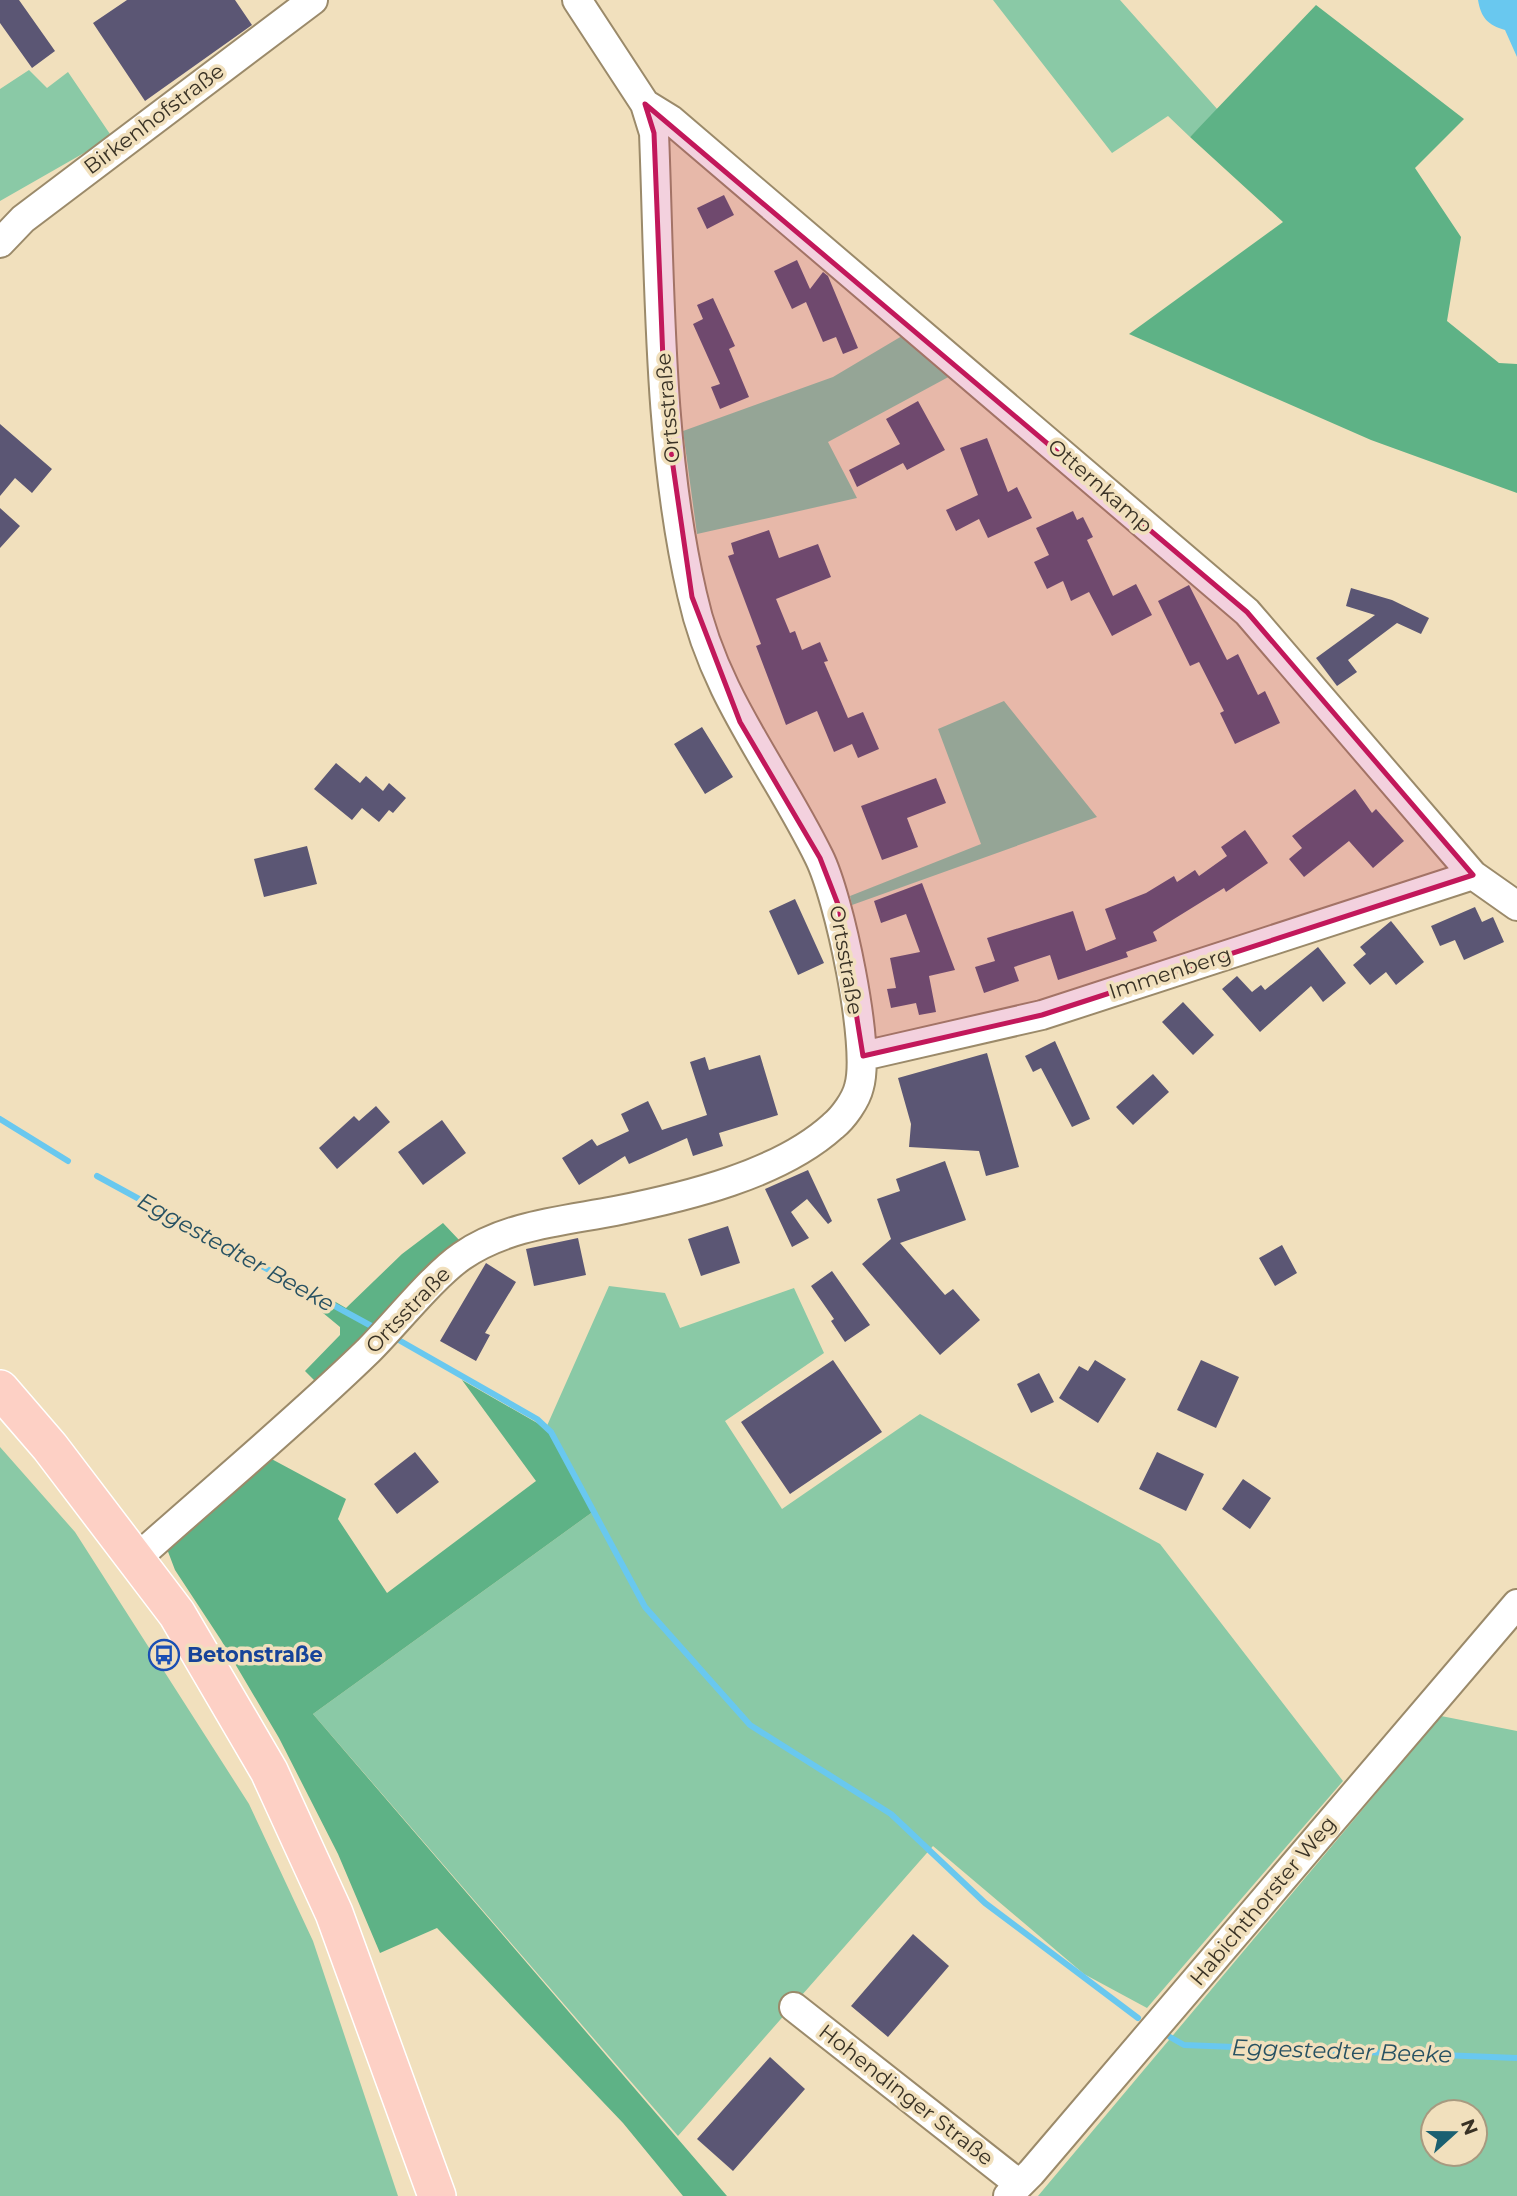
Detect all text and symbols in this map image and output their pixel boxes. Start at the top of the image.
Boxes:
street label: Birkenhofstraße [79,58,229,179]
street label: Ortsstraße [650,352,685,464]
street label: Otternkamp [1043,433,1158,538]
street label: Ortsstraße [825,903,868,1017]
street label: Immenberg [1105,941,1234,1004]
water label: Eggestedter Beeke [133,1186,339,1318]
street label: Ortsstraße [360,1261,455,1358]
bus stop icon: Betonstraße [147,1638,181,1672]
place label: Betonstraße [187,1642,323,1667]
street label: Habichthorster Weg [1184,1811,1341,1991]
street label: Hohendinger Straße [814,2019,999,2170]
water label: Eggestedter Beeke [1231,2033,1453,2069]
north arrow [1419,2098,1489,2168]
text: N [1456,2116,1483,2138]

